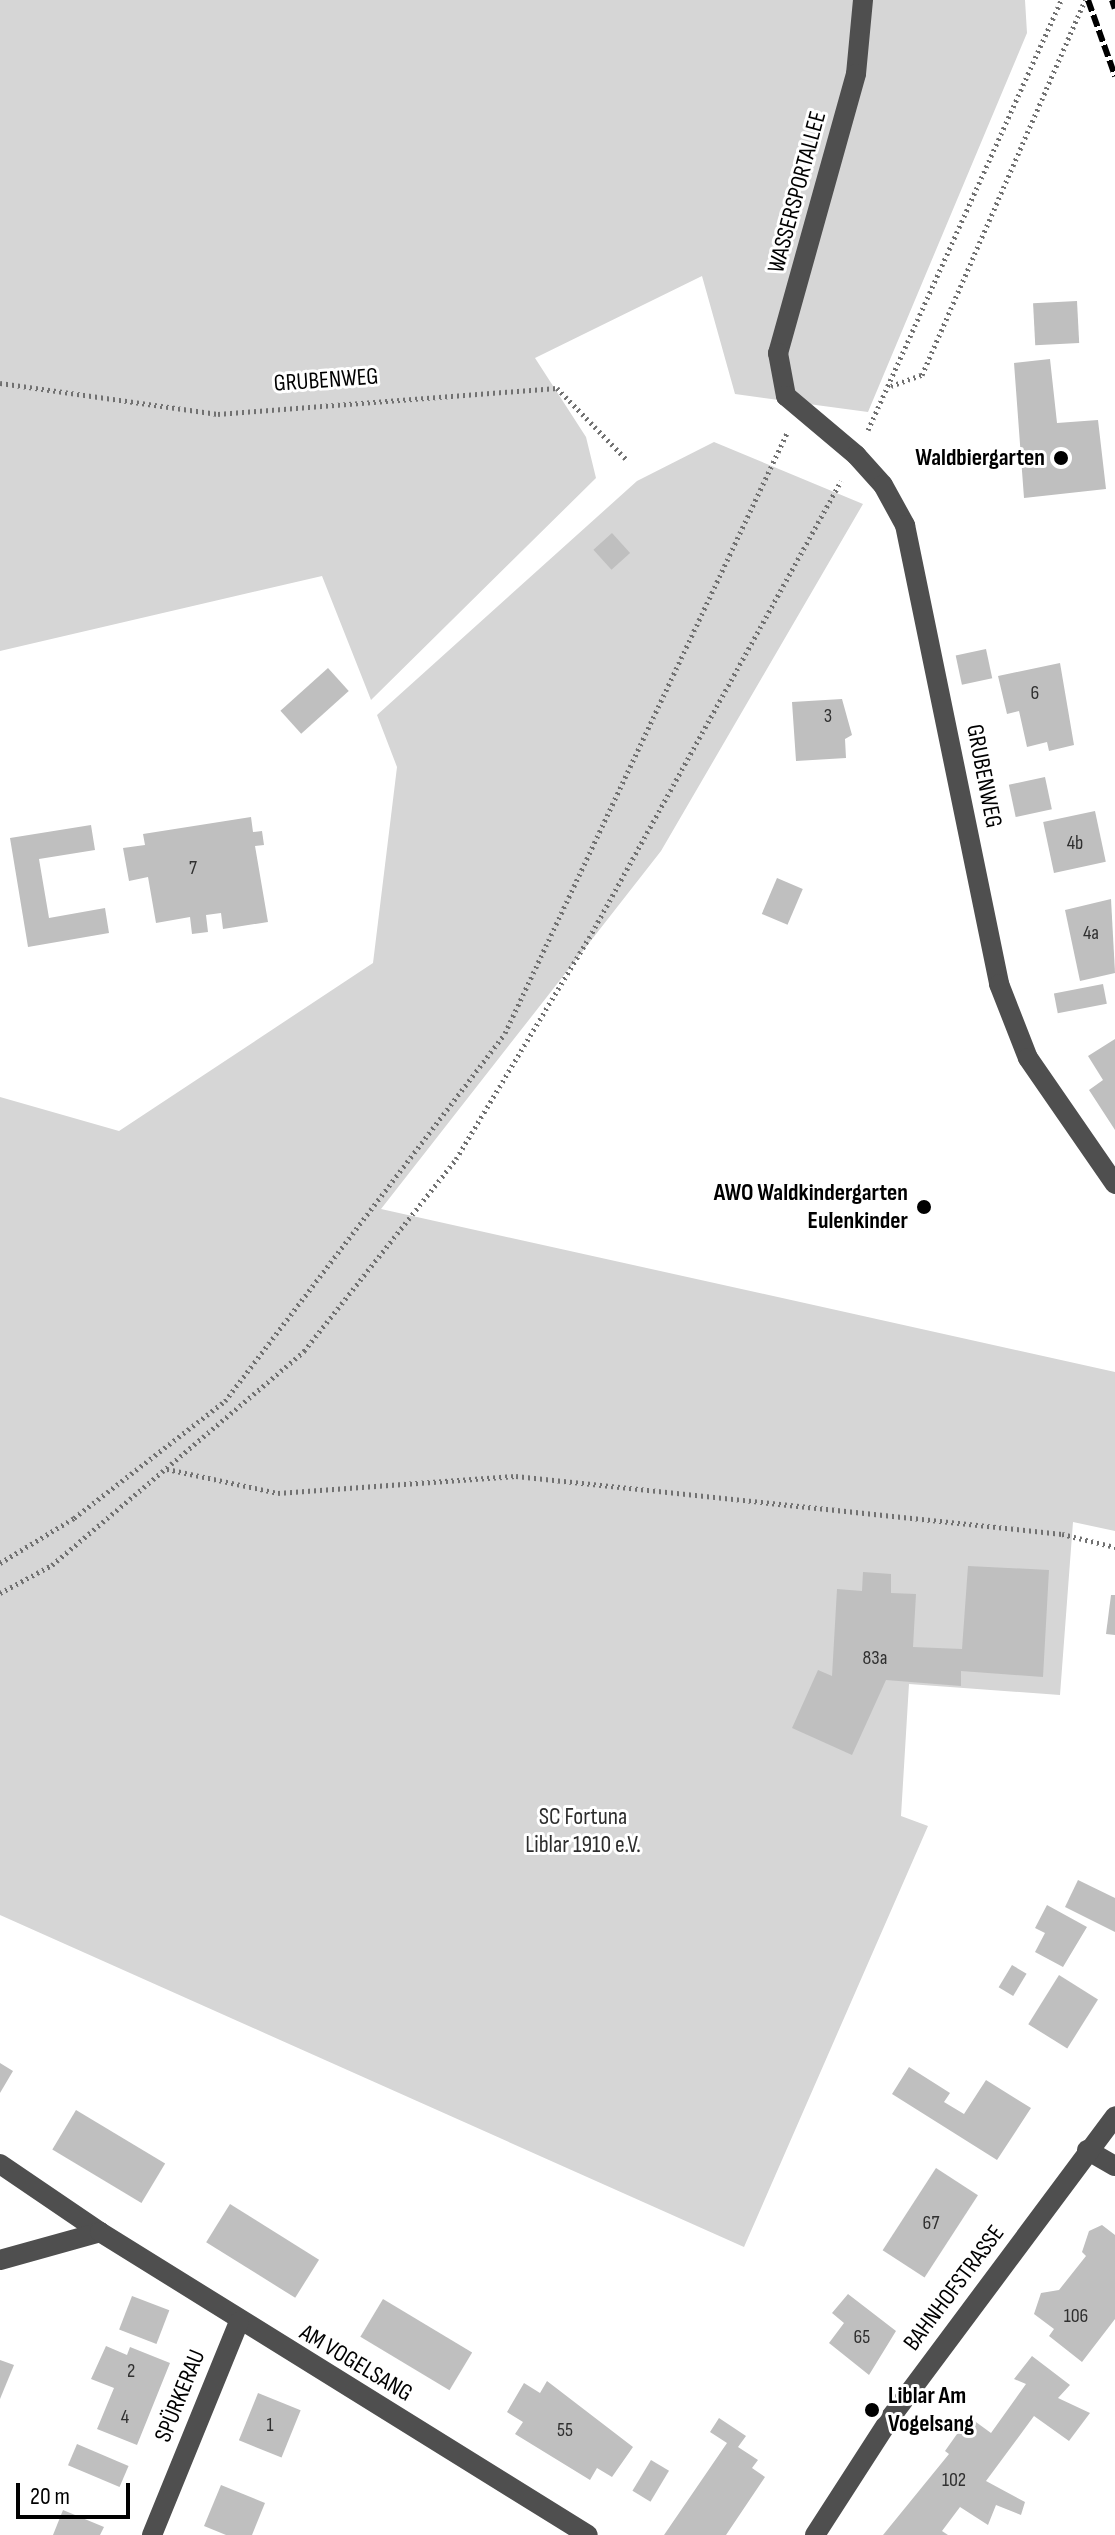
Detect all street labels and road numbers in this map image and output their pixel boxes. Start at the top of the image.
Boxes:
street label: WASSERSPORTALLEE [762,108,832,276]
street label: GRUBENWEG [273,362,379,398]
street label: GRUBENWEG [960,722,1008,830]
street label: BAHNHOFSTRASSE [898,2220,1010,2356]
street label: AM VOGELSANG [294,2318,418,2408]
street label: SPÜRKERAU [149,2346,211,2446]

